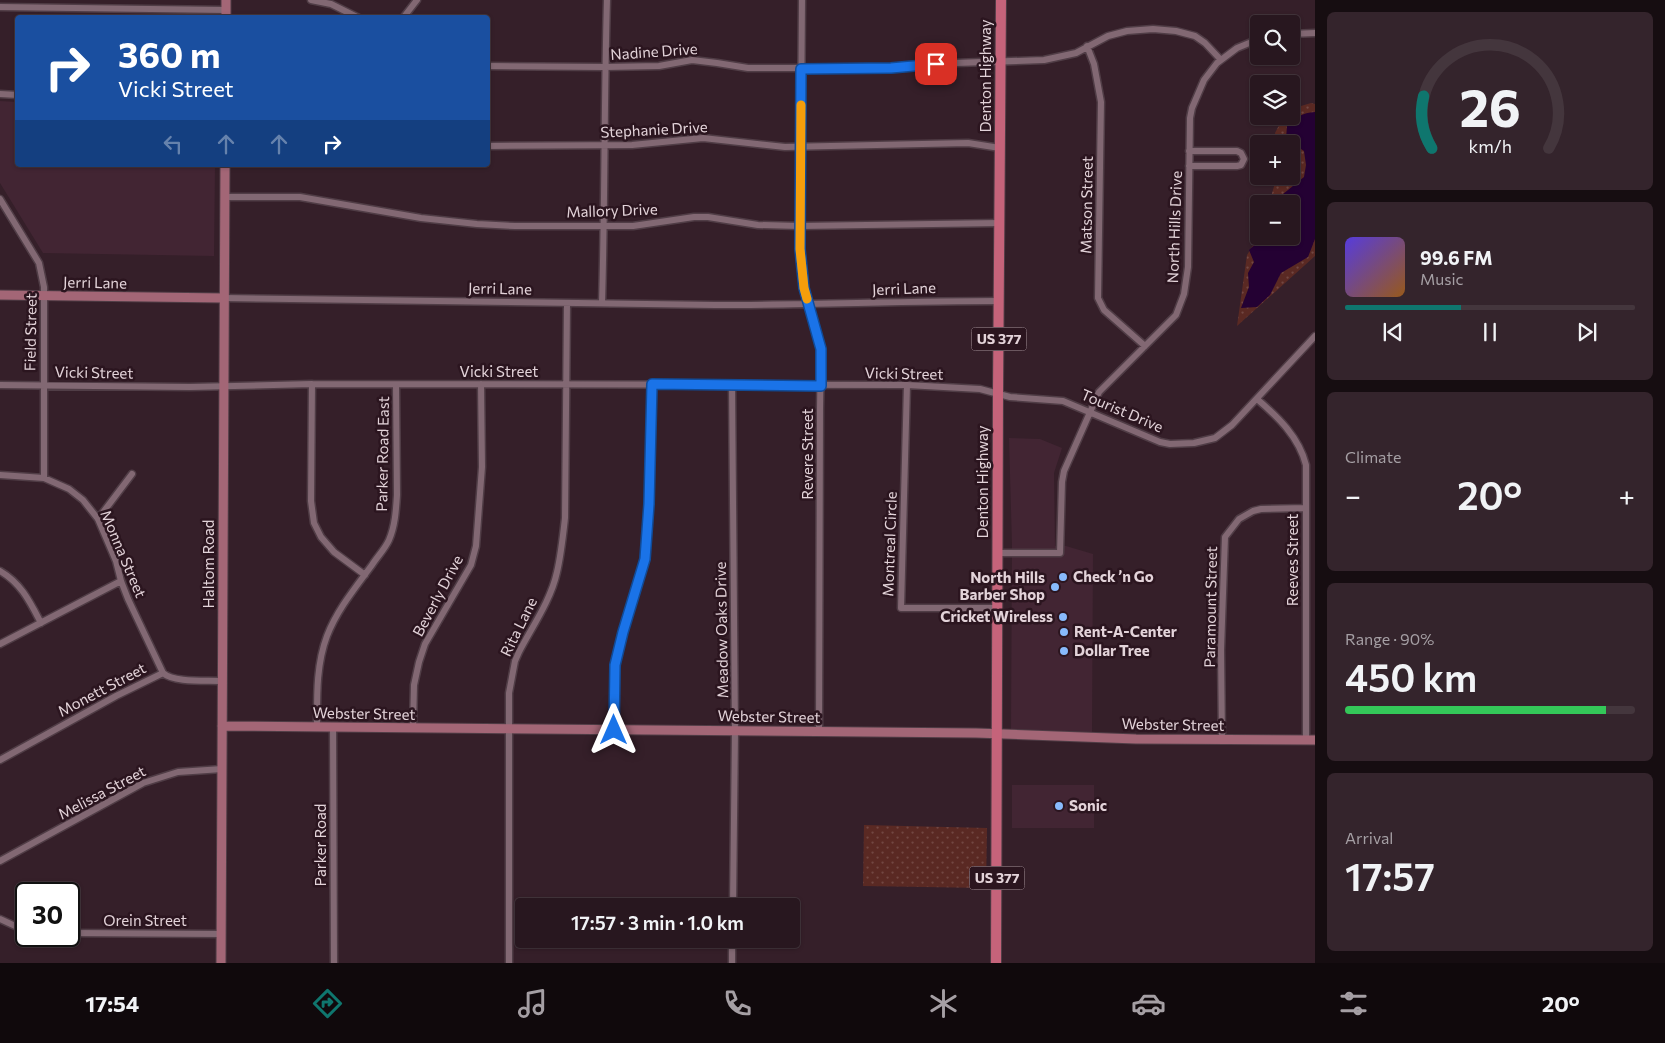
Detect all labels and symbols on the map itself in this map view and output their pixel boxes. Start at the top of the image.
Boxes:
street label: Denton Highway [976,19,994,132]
street label: Nadine Drive [610,39,698,63]
pin [915,43,957,85]
street label: Stephanie Drive [600,117,708,141]
street label: Matson Street [1076,156,1096,254]
street label: North Hills Drive [1163,170,1185,284]
street label: Mallory Drive [566,199,658,221]
street label: Jerri Lane [63,272,127,292]
street label: Jerri Lane [468,278,532,298]
street label: Jerri Lane [872,278,936,298]
street label: Field Street [20,293,40,371]
road number: US 377 [972,328,1026,350]
street label: Vicki Street [54,362,134,382]
street label: Vicki Street [460,362,538,380]
street label: Vicki Street [864,363,944,383]
street label: Tourist Drive [1079,385,1166,436]
street label: Parker Road East [372,396,392,512]
street label: Revere Street [798,408,816,500]
street label: Denton Highway [973,425,991,538]
street label: Montreal Circle [878,491,900,597]
street label: Monna Street [97,507,150,600]
street label: Reeves Street [1283,514,1301,606]
street label: Haltom Road [199,520,217,608]
street label: Paramount Street [1200,546,1220,668]
street label: Beverly Drive [408,552,466,639]
street label: Meadow Oaks Drive [711,562,731,698]
place label: Check ’n Go [1073,567,1154,585]
place label: North Hills Barber Shop [960,568,1045,603]
marker: Check ’n Go [1057,571,1069,583]
marker: North Hills Barber Shop [1049,581,1061,593]
street label: Rita Lane [496,594,540,659]
place label: Cricket Wireless [940,607,1053,625]
marker: Cricket Wireless [1057,611,1069,623]
place label: Rent-A-Center [1074,622,1177,640]
marker: Rent-A-Center [1058,626,1070,638]
place label: Dollar Tree [1074,641,1150,659]
marker: Dollar Tree [1058,645,1070,657]
street label: Monett Street [54,658,149,720]
street label: Webster Street [312,703,416,723]
position arrow [587,703,639,755]
street label: Webster Street [717,706,821,726]
street label: Webster Street [1121,714,1225,734]
street label: Melissa Street [55,761,148,823]
place label: Sonic [1069,796,1107,814]
marker: Sonic [1053,800,1065,812]
street label: Parker Road [311,804,329,886]
road number: US 377 [970,866,1024,890]
speed limit sign: 30 [15,882,80,947]
street label: Orein Street [103,911,187,929]

